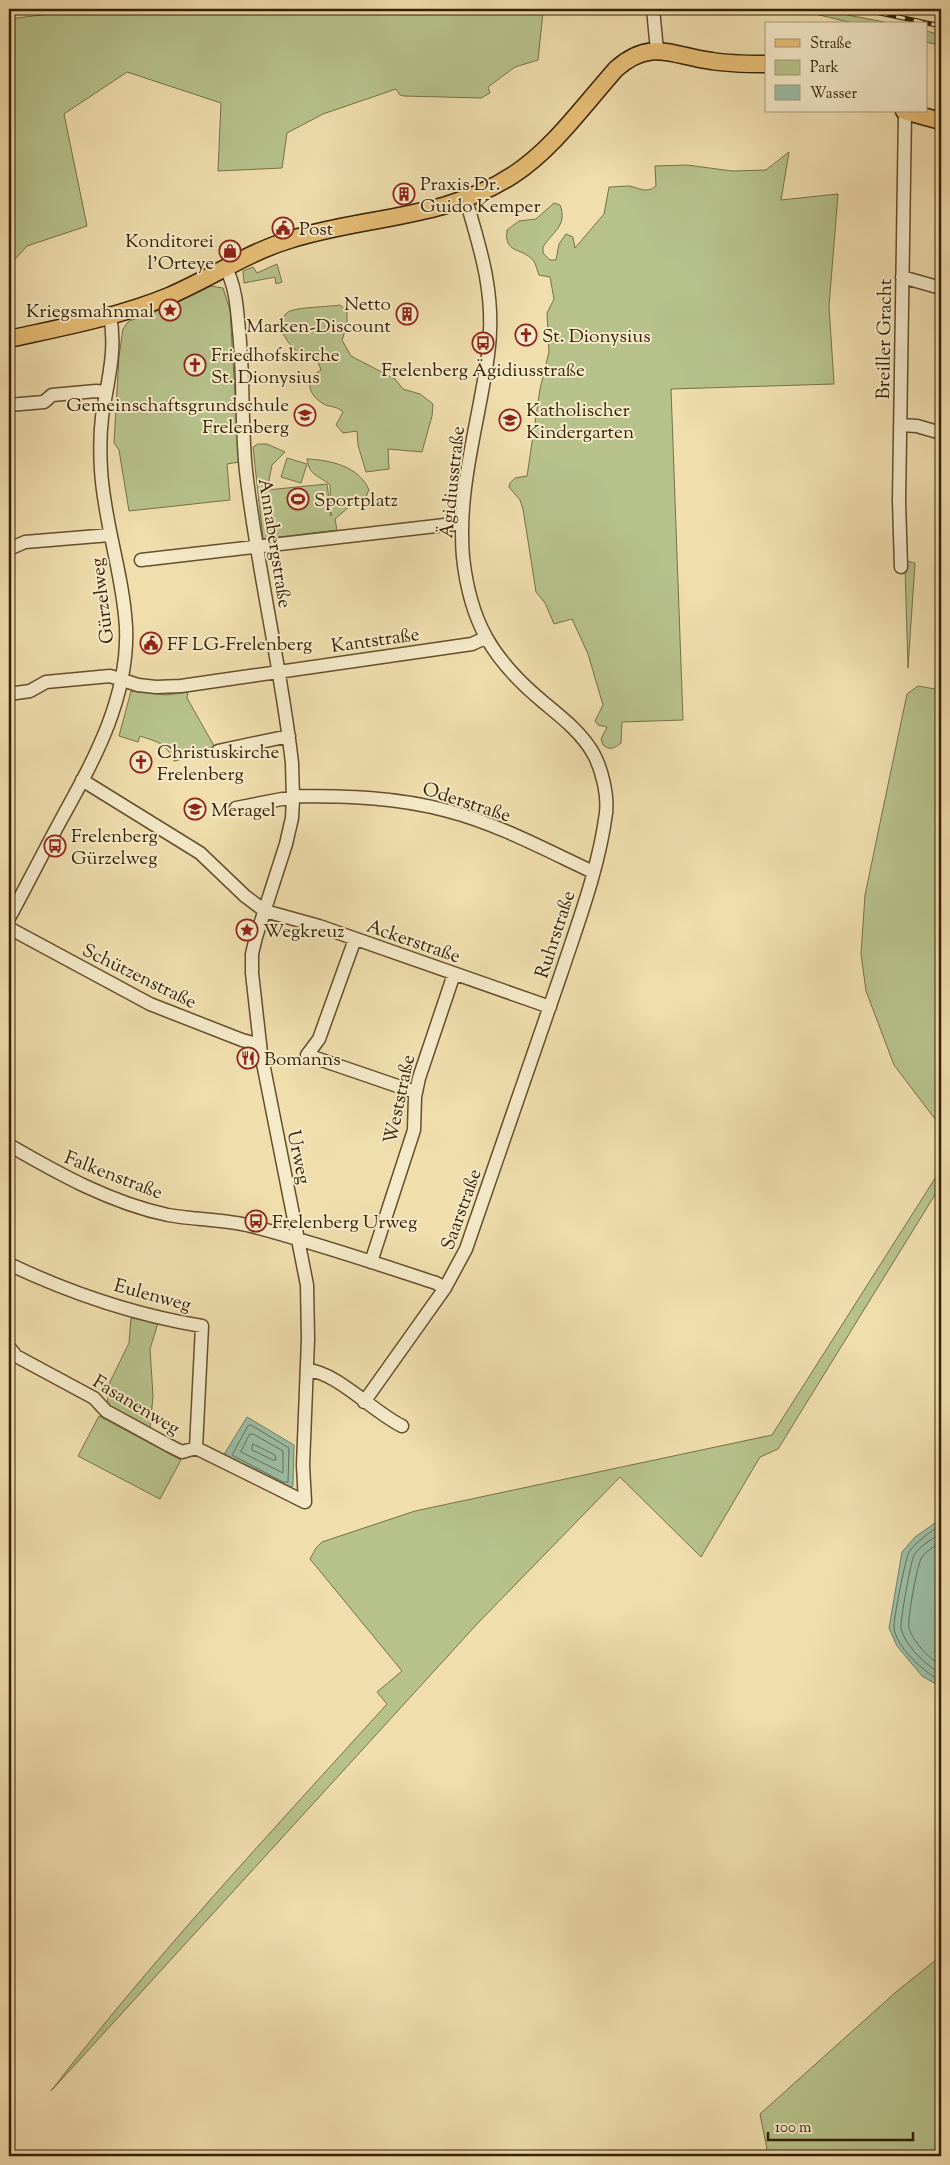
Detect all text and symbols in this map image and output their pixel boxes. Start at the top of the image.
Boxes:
legend [765,22,928,112]
text: Straße [810,34,852,55]
text: Park [810,58,839,79]
text: Wasser [810,84,857,105]
place label: Praxis Dr. Guido Kemper [420,172,541,221]
building icon: Praxis Dr. Guido Kemper [392,182,416,206]
public building icon: Post [271,216,295,240]
place label: Post [299,217,334,244]
place label: Konditorei l'Orteye [125,229,214,278]
shop icon: Konditorei l'Orteye [218,239,242,263]
street label: Breiller Gracht [871,278,900,400]
place label: Netto Marken-Discount [246,292,391,341]
place icon: Kriegsmahnmal [158,298,182,322]
place label: Kriegsmahnmal [26,299,154,326]
building icon: Netto Marken-Discount [395,302,419,326]
church icon: St. Dionysius [514,323,538,347]
place label: St. Dionysius [542,324,651,351]
bus stop icon: Frelenberg Ägidiusstraße [471,331,495,355]
place label: Friedhofskirche St. Dionysius [211,343,340,392]
church icon: Friedhofskirche St. Dionysius [183,353,207,377]
place label: Frelenberg Ägidiusstraße [381,358,585,385]
place label: Gemeinschaftsgrundschule Frelenberg [66,393,289,442]
place label: Katholischer Kindergarten [526,398,634,447]
school or university icon: Gemeinschaftsgrundschule Frelenberg [293,403,317,427]
school or university icon: Katholischer Kindergarten [498,408,522,432]
street label: Ägidiusstraße [434,425,473,540]
street label: Annabergstraße [250,477,297,610]
sports icon: Sportplatz [286,487,310,511]
place label: Sportplatz [314,488,398,515]
street label: Gürzelweg [85,556,122,645]
street label: Kantstraße [330,622,421,661]
public building icon: FF LG-Frelenberg [139,631,163,655]
place label: FF LG-Frelenberg [167,632,312,659]
place label: Christuskirche Frelenberg [157,740,279,789]
church icon: Christuskirche Frelenberg [129,750,153,774]
street label: Oderstraße [419,776,514,830]
school or university icon: Meragel [183,797,207,821]
place label: Meragel [211,798,276,825]
place label: Frelenberg Gürzelweg [71,824,158,873]
bus stop icon: Frelenberg Gürzelweg [43,834,67,858]
street label: Ruhrstraße [530,887,583,982]
street label: Ackerstraße [363,914,464,971]
place icon: Wegkreuz [235,918,259,942]
place label: Wegkreuz [263,919,344,946]
street label: Schützenstraße [77,938,201,1017]
restaurant icon: Bomanns [236,1046,260,1070]
place label: Bomanns [264,1047,341,1074]
street label: Weststraße [378,1052,423,1147]
street label: Urweg [279,1128,316,1187]
street label: Falkenstraße [60,1145,166,1207]
street label: Saarstraße [435,1165,490,1254]
bus stop icon: Frelenberg Urweg [244,1209,268,1233]
place label: Frelenberg Urweg [272,1210,417,1237]
street label: Eulenweg [111,1273,194,1320]
street label: Fasanenweg [87,1369,184,1443]
scale bar [768,2110,912,2142]
text: 100 m [775,2118,812,2139]

